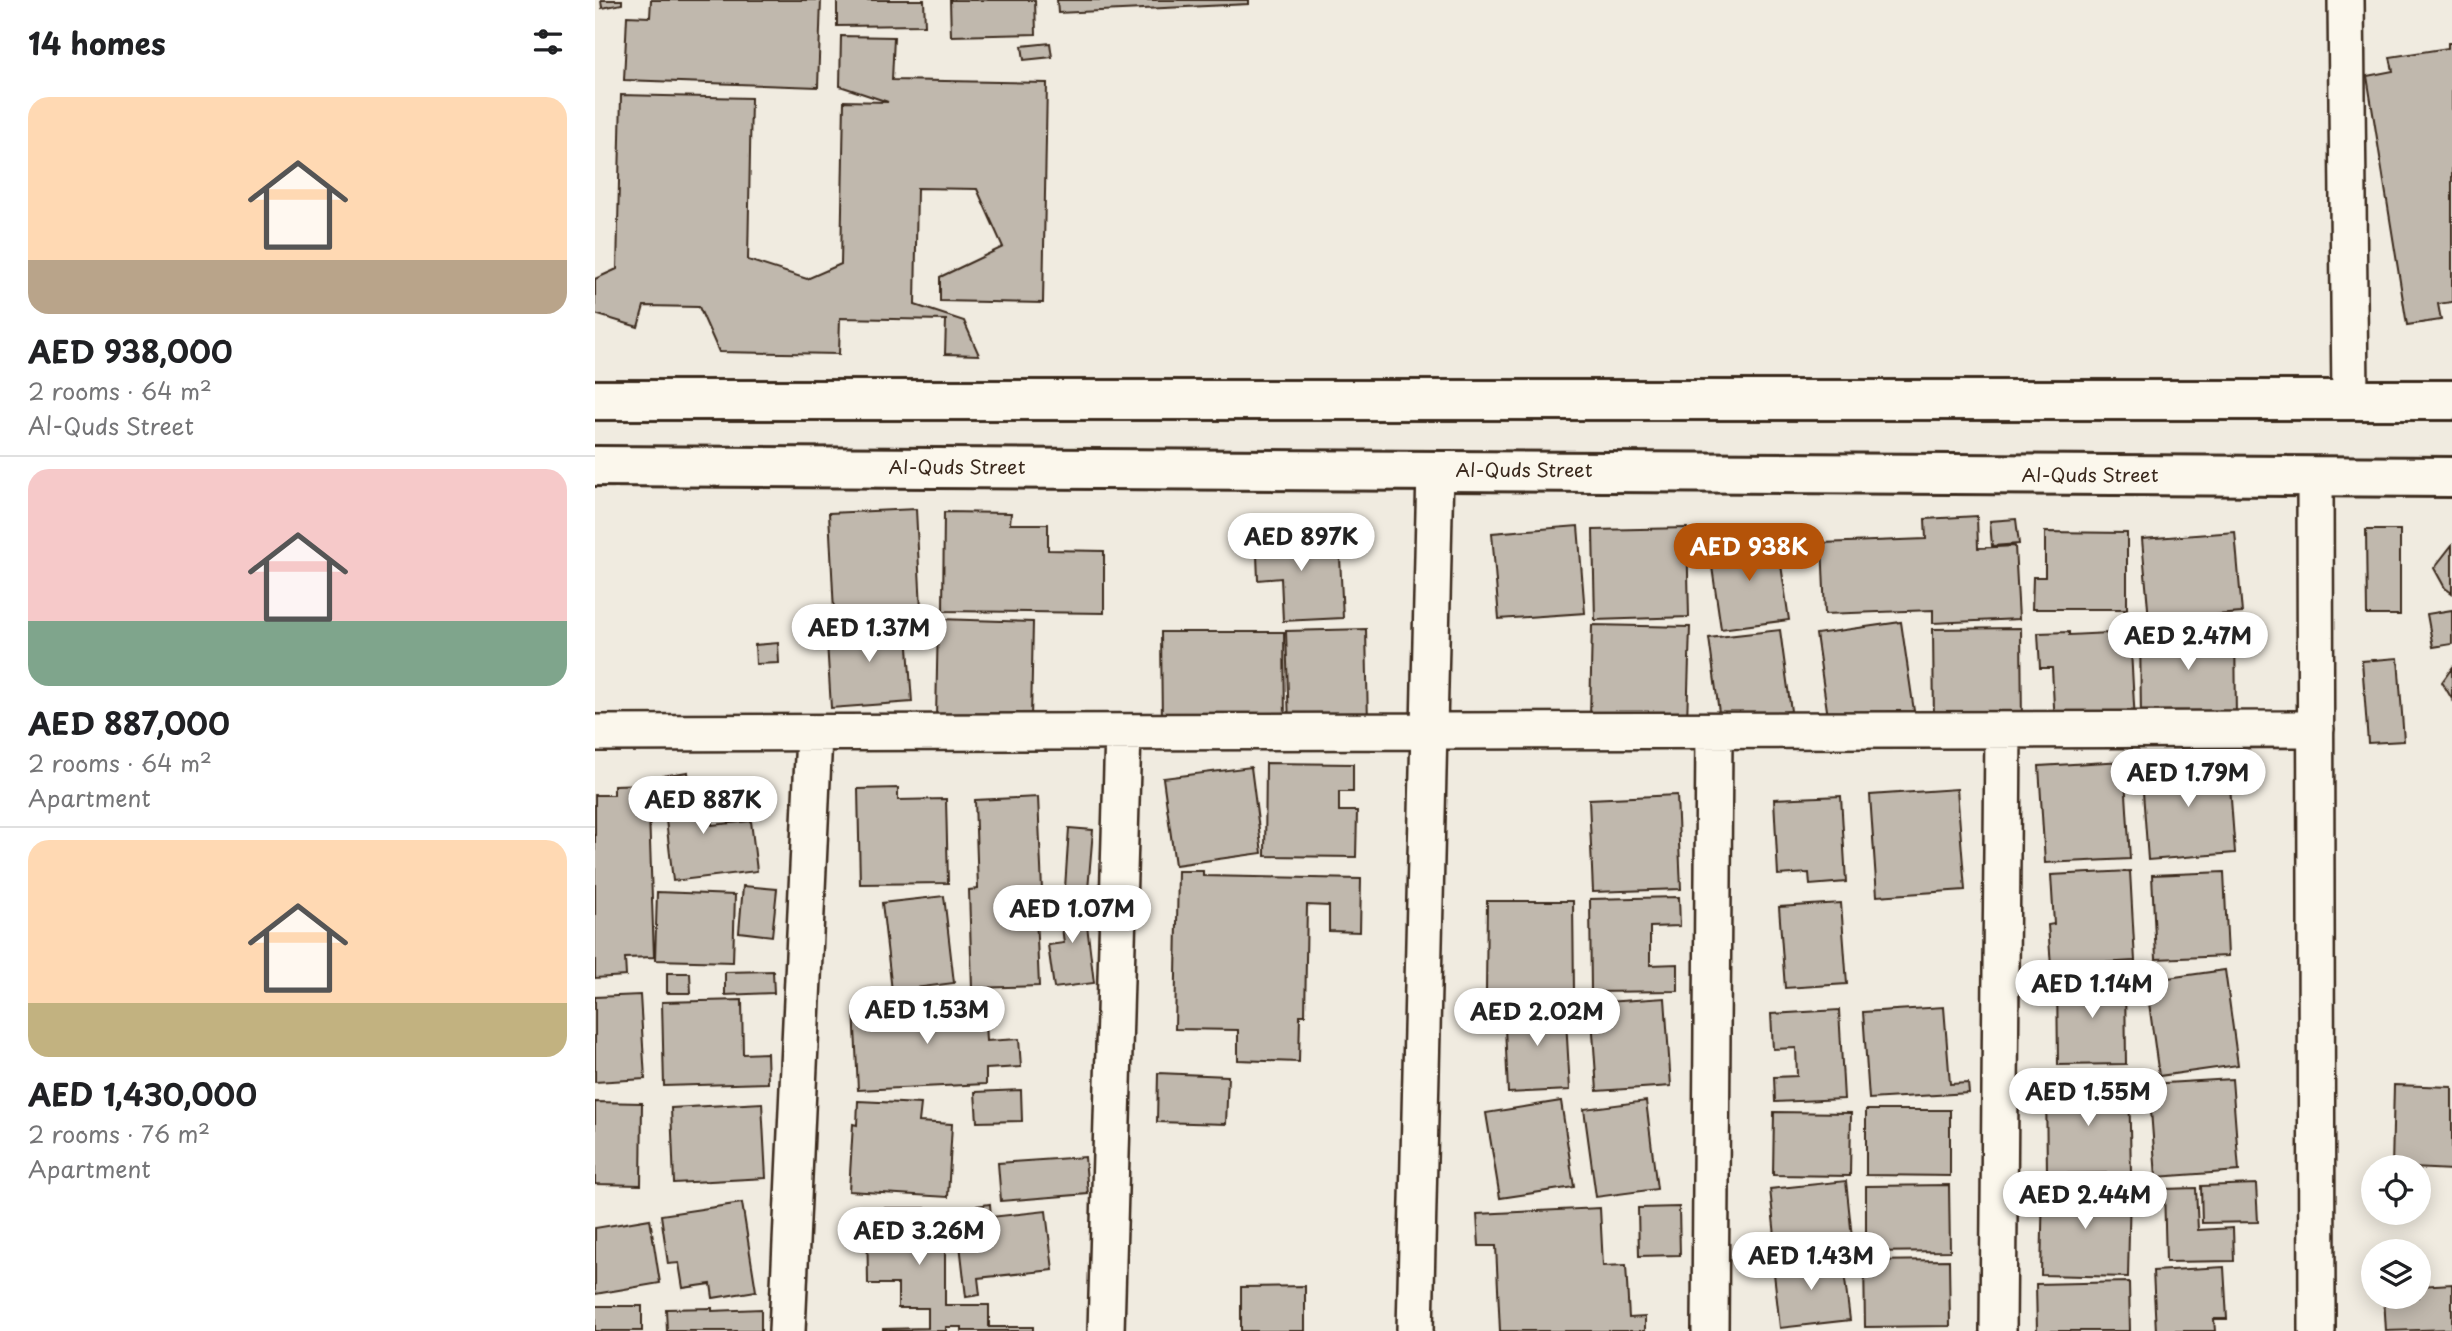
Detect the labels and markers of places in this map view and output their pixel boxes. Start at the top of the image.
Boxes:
pin: AED 897K [1229,514,1373,573]
pin: AED 938K [1677,524,1821,583]
pin: AED 1.37M [789,604,949,664]
pin: AED 2.47M [2108,612,2268,672]
pin: AED 1.79M [2108,750,2268,809]
pin: AED 887K [631,776,775,836]
pin: AED 1.07M [992,886,1152,945]
pin: AED 1.14M [2012,960,2172,1020]
pin: AED 1.53M [847,986,1007,1046]
pin: AED 2.02M [1457,988,1617,1048]
pin: AED 1.55M [2008,1068,2168,1128]
pin: AED 2.44M [2005,1172,2165,1231]
pin: AED 3.26M [839,1208,999,1267]
pin: AED 1.43M [1731,1232,1891,1292]

